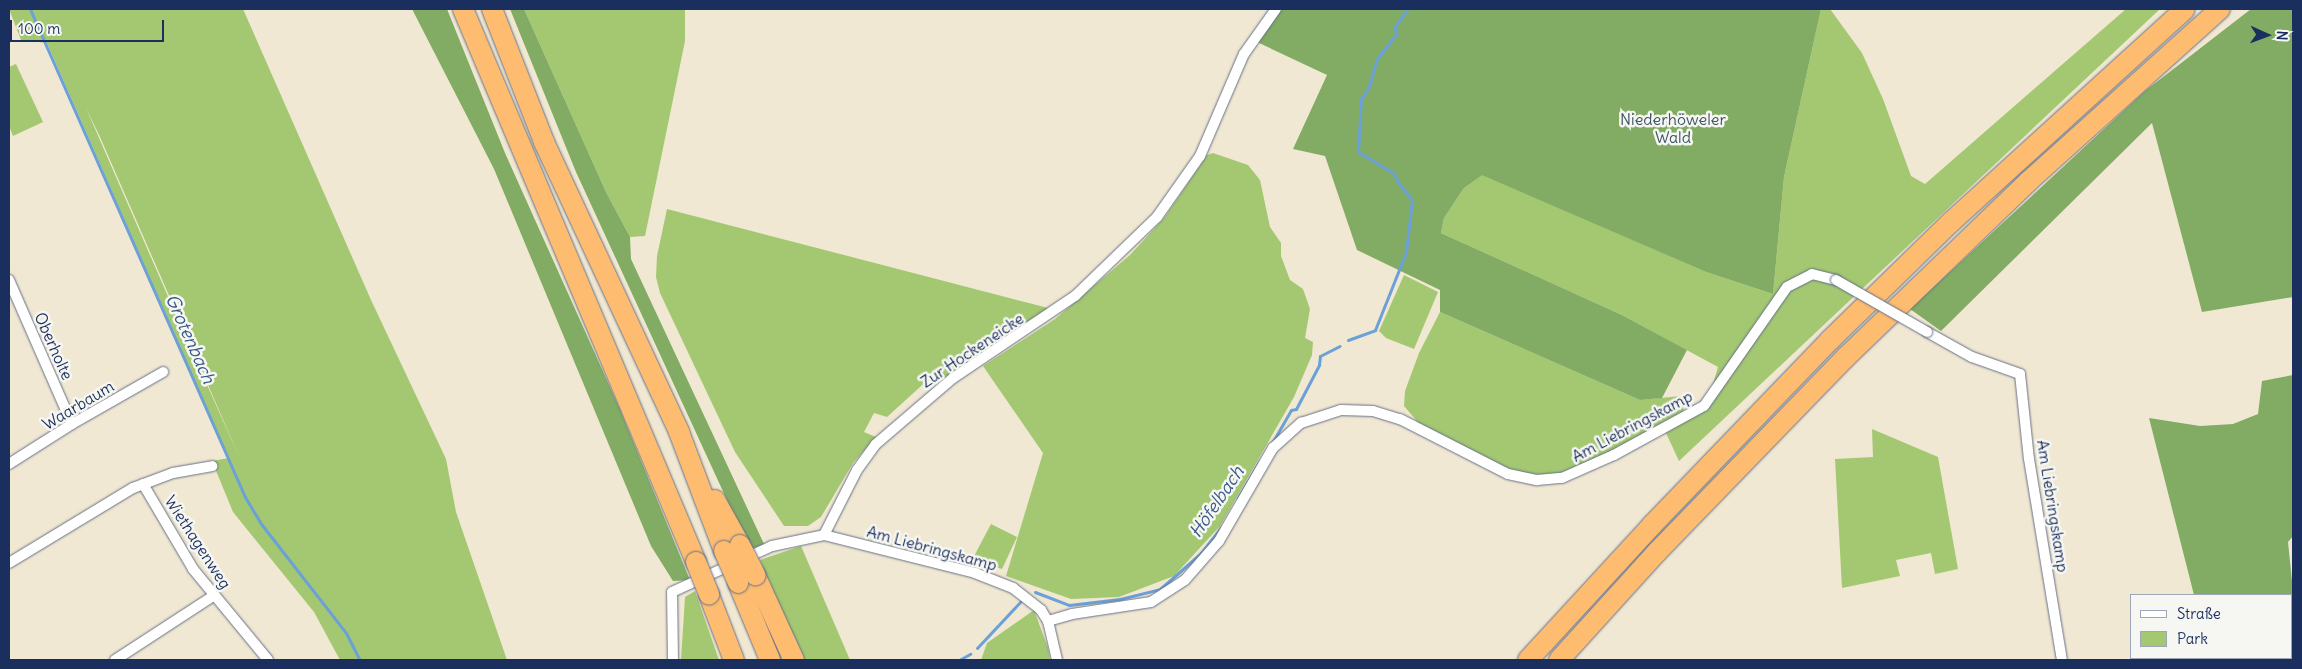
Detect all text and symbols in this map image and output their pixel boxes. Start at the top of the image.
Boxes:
scale bar [12,10,166,42]
north arrow [2242,10,2292,60]
text: 100 m [18,19,60,38]
text: N [2273,30,2291,41]
park label: Niederhöweler Wald [1620,109,1726,147]
water label: Grotenbach [161,291,219,387]
street label: Oberholte [31,309,77,383]
street label: Zur Hockeneicke [917,309,1027,391]
street label: Waarbaum [39,376,117,434]
street label: Am Liebringskamp [1568,386,1696,466]
street label: Am Liebringskamp [2033,438,2073,574]
water label: Höfelbach [1185,462,1249,542]
street label: Wiethagenweg [161,492,235,592]
street label: Am Liebringskamp [865,521,999,575]
legend [2130,594,2292,659]
text: Straße [2177,604,2221,623]
text: Park [2177,629,2208,648]

